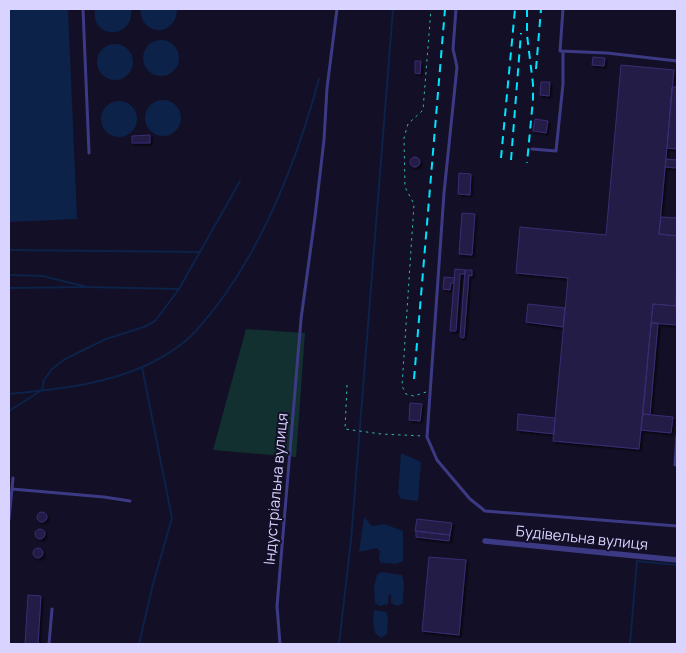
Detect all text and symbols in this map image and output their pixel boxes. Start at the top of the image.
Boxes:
street label: Індустріальна вулиця [258,412,293,566]
street label: Будівельна вулиця [515,520,649,555]

